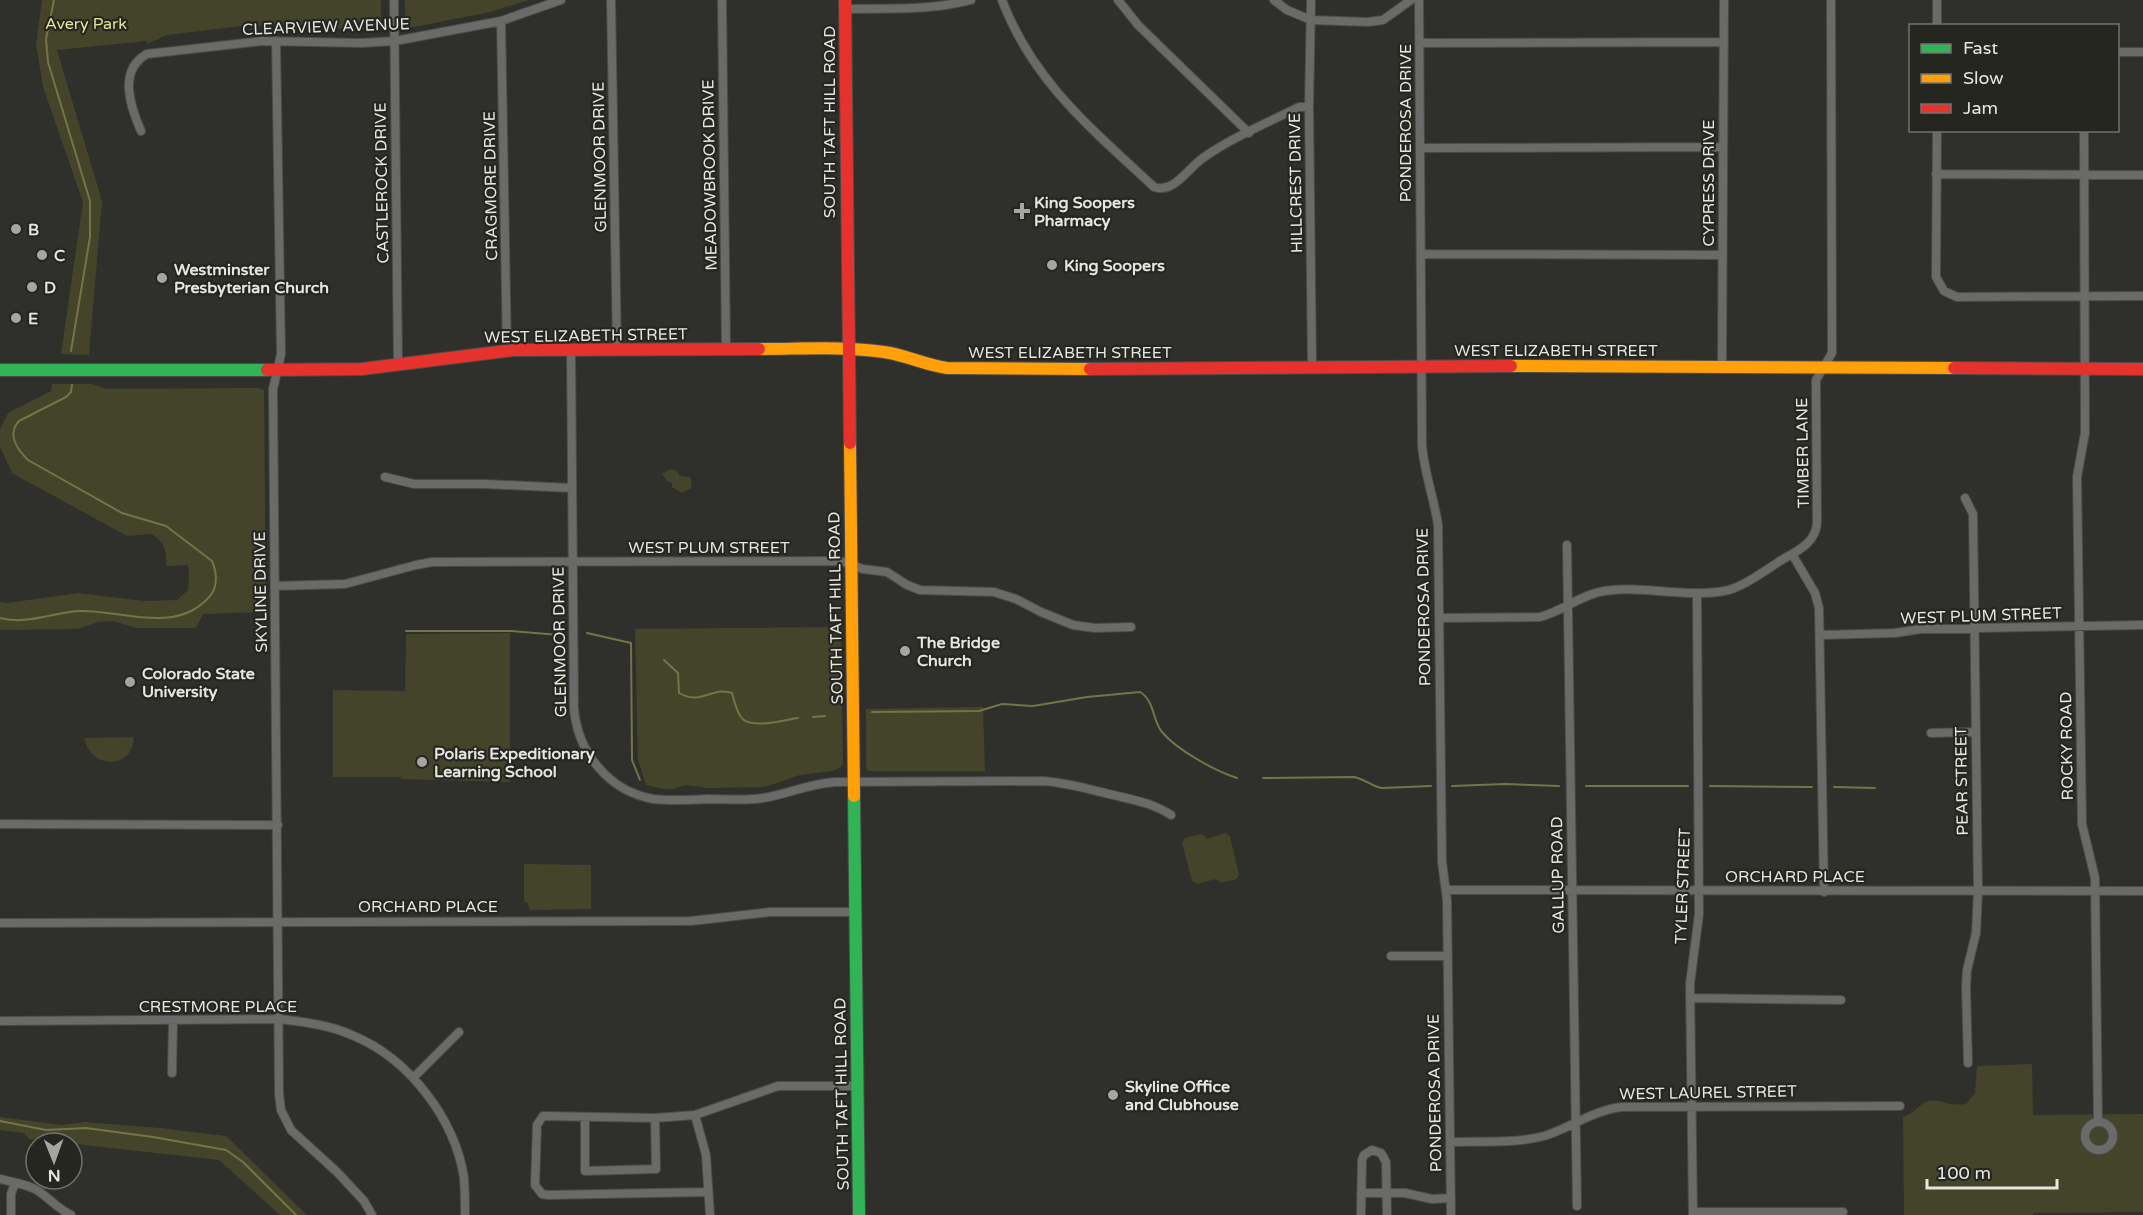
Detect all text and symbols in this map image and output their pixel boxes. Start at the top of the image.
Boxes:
park label: Avery Park [45,14,127,34]
street label: CLEARVIEW AVENUE [242,14,410,40]
legend [1909,24,2119,132]
street label: SOUTH TAFT HILL ROAD [820,26,840,218]
text: Fast [1963,37,1998,59]
street label: PONDEROSA DRIVE [1396,44,1416,202]
text: Slow [1963,67,2004,89]
street label: MEADOWBROOK DRIVE [698,79,722,271]
street label: GLENMOOR DRIVE [589,81,611,232]
text: Jam [1963,97,1998,119]
street label: CASTLEROCK DRIVE [371,102,393,264]
street label: CRAGMORE DRIVE [480,111,502,261]
street label: HILLCREST DRIVE [1285,113,1307,253]
street label: CYPRESS DRIVE [1699,120,1719,246]
place label: King Soopers Pharmacy [1034,193,1135,231]
marker: King Soopers Pharmacy [1015,204,1029,218]
place label: B [28,220,39,240]
marker: B [9,222,23,236]
place label: C [54,246,65,266]
marker: C [35,248,49,262]
place label: King Soopers [1064,256,1165,276]
marker: King Soopers [1045,258,1059,272]
place label: Westminster Presbyterian Church [174,260,329,298]
marker: Westminster Presbyterian Church [155,271,169,285]
place label: D [44,278,56,298]
marker: D [25,280,39,294]
place label: E [28,309,38,329]
marker: E [9,311,23,325]
street label: WEST ELIZABETH STREET [484,324,688,348]
street label: WEST ELIZABETH STREET [1454,341,1658,361]
street label: WEST ELIZABETH STREET [968,343,1172,363]
street label: TIMBER LANE [1792,398,1814,508]
street label: SOUTH TAFT HILL ROAD [824,512,848,704]
street label: PONDEROSA DRIVE [1413,528,1435,686]
street label: SKYLINE DRIVE [250,531,272,653]
street label: WEST PLUM STREET [628,538,790,558]
street label: GLENMOOR DRIVE [549,566,571,717]
street label: WEST PLUM STREET [1900,603,2062,629]
place label: The Bridge Church [916,633,1000,671]
marker: The Bridge Church [898,644,912,658]
place label: Colorado State University [142,664,255,702]
marker: Colorado State University [123,675,137,689]
street label: ROCKY ROAD [2056,691,2078,801]
street label: PEAR STREET [1951,726,1973,836]
place label: Polaris Expeditionary Learning School [434,744,595,782]
marker: Polaris Expeditionary Learning School [415,755,429,769]
street label: GALLUP ROAD [1547,816,1569,934]
street label: TYLER STREET [1671,827,1695,944]
street label: ORCHARD PLACE [1725,867,1865,887]
street label: ORCHARD PLACE [358,897,498,917]
street label: CRESTMORE PLACE [139,997,297,1017]
street label: SOUTH TAFT HILL ROAD [830,998,854,1190]
street label: PONDEROSA DRIVE [1424,1014,1446,1172]
place label: Skyline Office and Clubhouse [1125,1077,1239,1115]
street label: WEST LAUREL STREET [1619,1081,1797,1105]
marker: Skyline Office and Clubhouse [1106,1088,1120,1102]
north arrow [24,1131,84,1191]
scale bar [1927,1152,2058,1190]
text: 100 m [1936,1162,1991,1184]
text: N [48,1165,61,1185]

